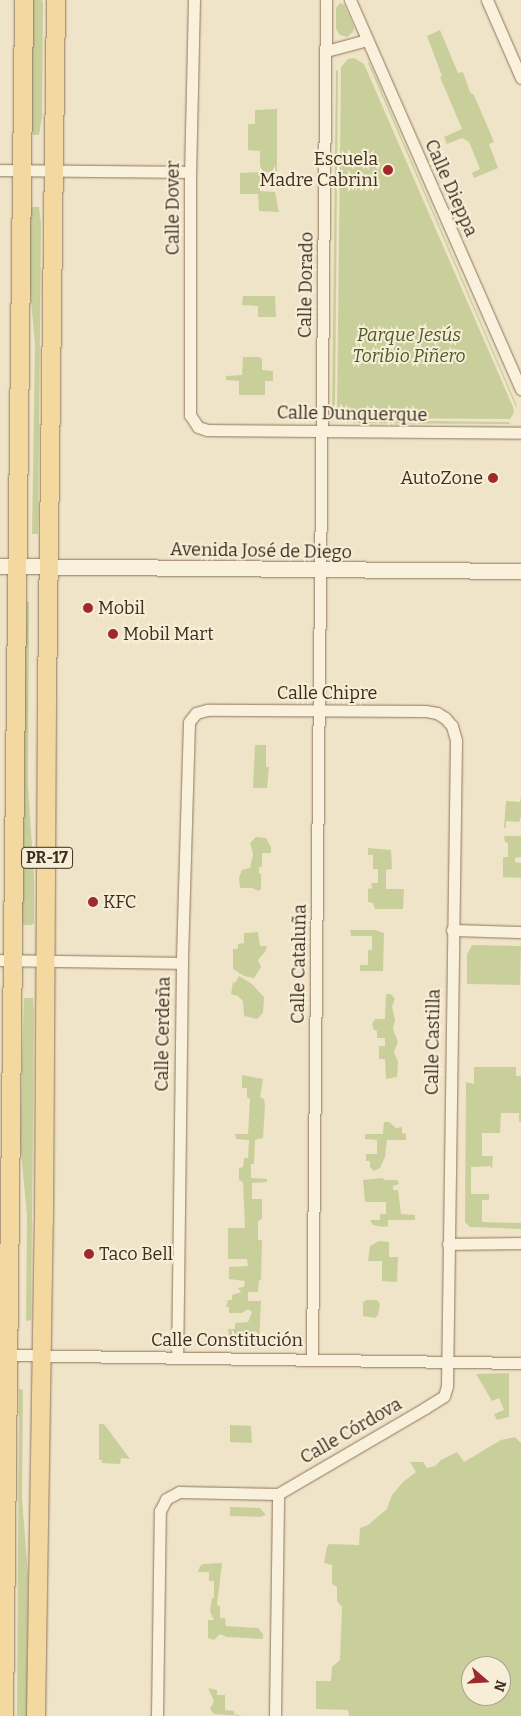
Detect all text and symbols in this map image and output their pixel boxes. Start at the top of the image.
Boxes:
street label: Calle Dieppa [420,136,482,240]
place label: Escuela Madre Cabrini [259,149,378,192]
street label: Calle Dover [162,161,184,255]
marker: Escuela Madre Cabrini [382,164,394,176]
street label: Calle Dorado [294,232,318,338]
park label: Parque Jesús Toribio Piñero [352,325,466,368]
street label: Calle Dunquerque [277,402,427,426]
place label: AutoZone [400,467,483,489]
marker: AutoZone [487,472,499,484]
street label: Avenida José de Diego [170,539,352,563]
place label: Mobil [98,597,145,619]
marker: Mobil [82,602,94,614]
place label: Mobil Mart [123,623,214,645]
marker: Mobil Mart [107,628,119,640]
street label: Calle Chipre [277,682,377,704]
road number: PR-17 [21,844,73,871]
place label: KFC [103,891,136,913]
marker: KFC [87,896,99,908]
street label: Calle Cataluña [287,904,311,1024]
street label: Calle Cerdeña [151,976,175,1092]
street label: Calle Castilla [421,989,445,1095]
place label: Taco Bell [99,1243,173,1265]
marker: Taco Bell [83,1248,95,1260]
street label: Calle Constitución [151,1329,303,1351]
street label: Calle Córdova [296,1393,406,1469]
north arrow [461,1656,511,1706]
text: N [490,1678,510,1694]

